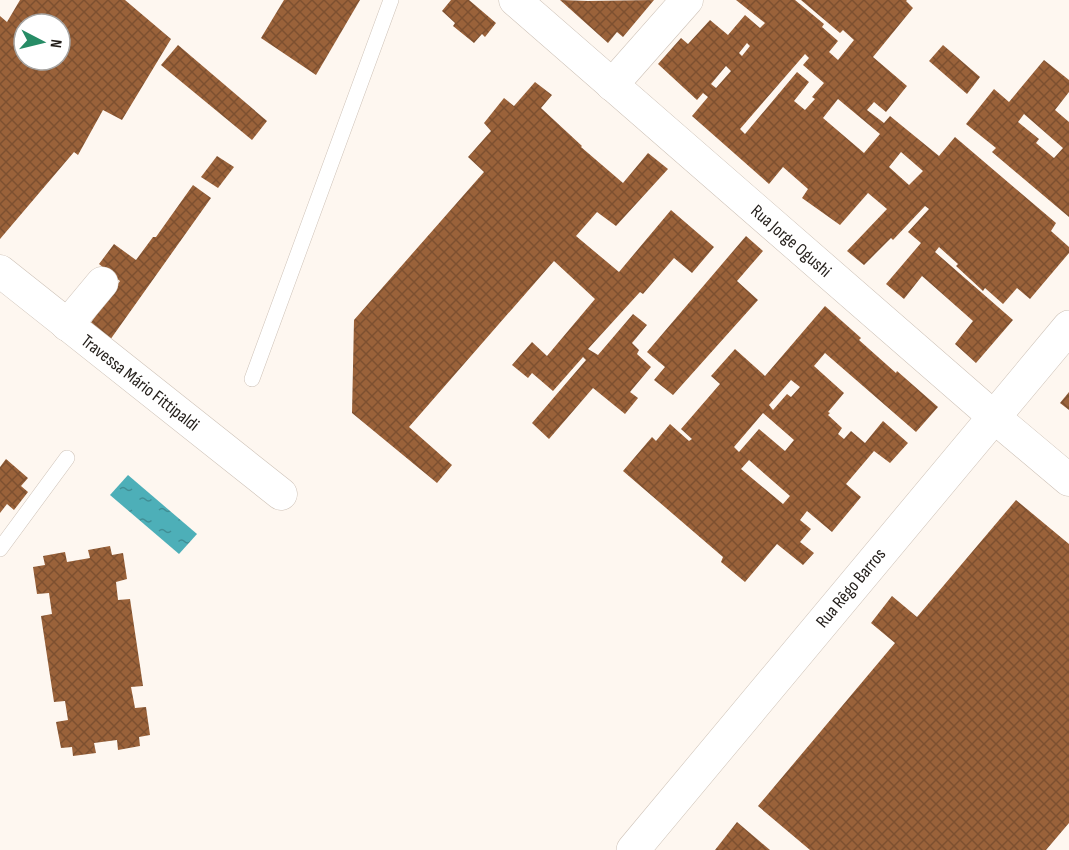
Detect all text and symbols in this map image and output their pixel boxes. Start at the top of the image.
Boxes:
north arrow [12,12,72,72]
text: N [45,38,65,49]
street label: Rua Jorge Ogushi [746,200,836,282]
street label: Travessa Mário Fittipaldi [77,330,203,436]
street label: Rua Rêgo Barros [812,544,890,632]

